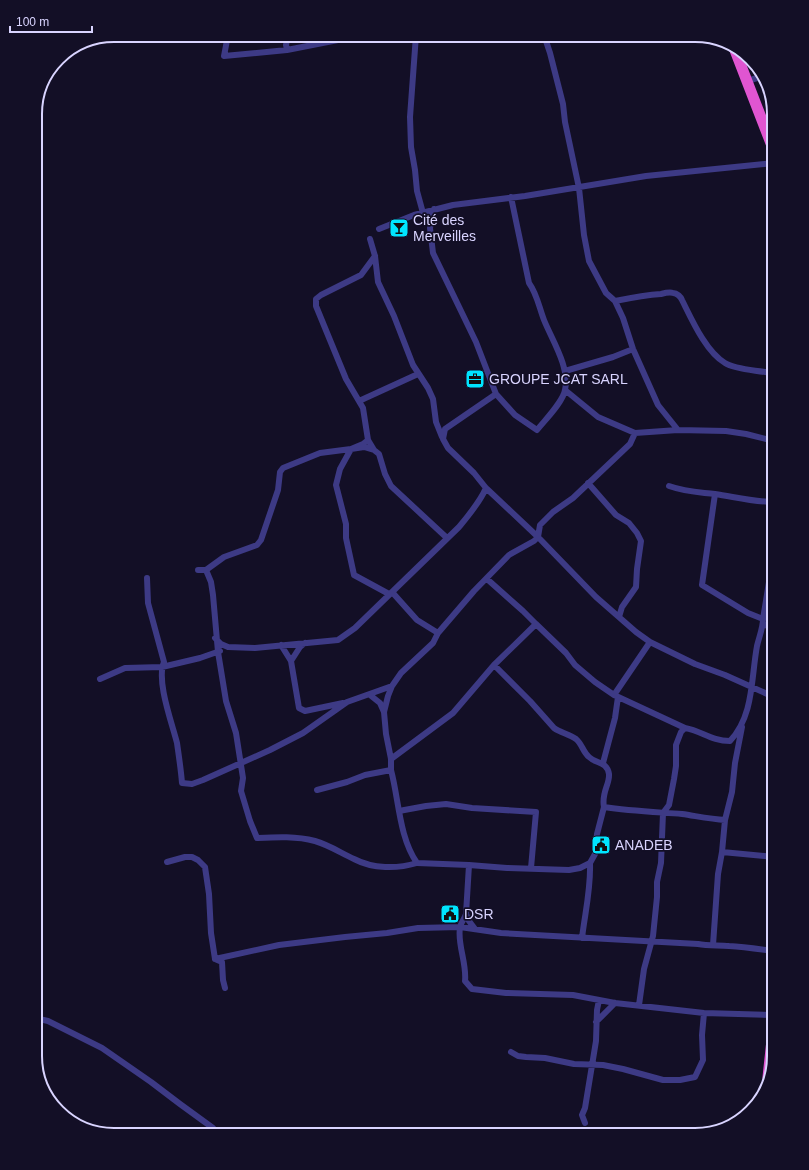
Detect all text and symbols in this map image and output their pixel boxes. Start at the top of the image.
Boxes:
scale bar [10,8,92,34]
text: 100 m [16,15,49,29]
place label: Cité des Merveilles [413,212,476,244]
bar icon: Cité des Merveilles [388,217,410,239]
office icon: GROUPE JCAT SARL [464,368,486,390]
place label: GROUPE JCAT SARL [489,371,628,387]
public building icon: ANADEB [590,834,612,856]
place label: ANADEB [615,837,673,853]
public building icon: DSR [439,903,461,925]
place label: DSR [464,906,494,922]

